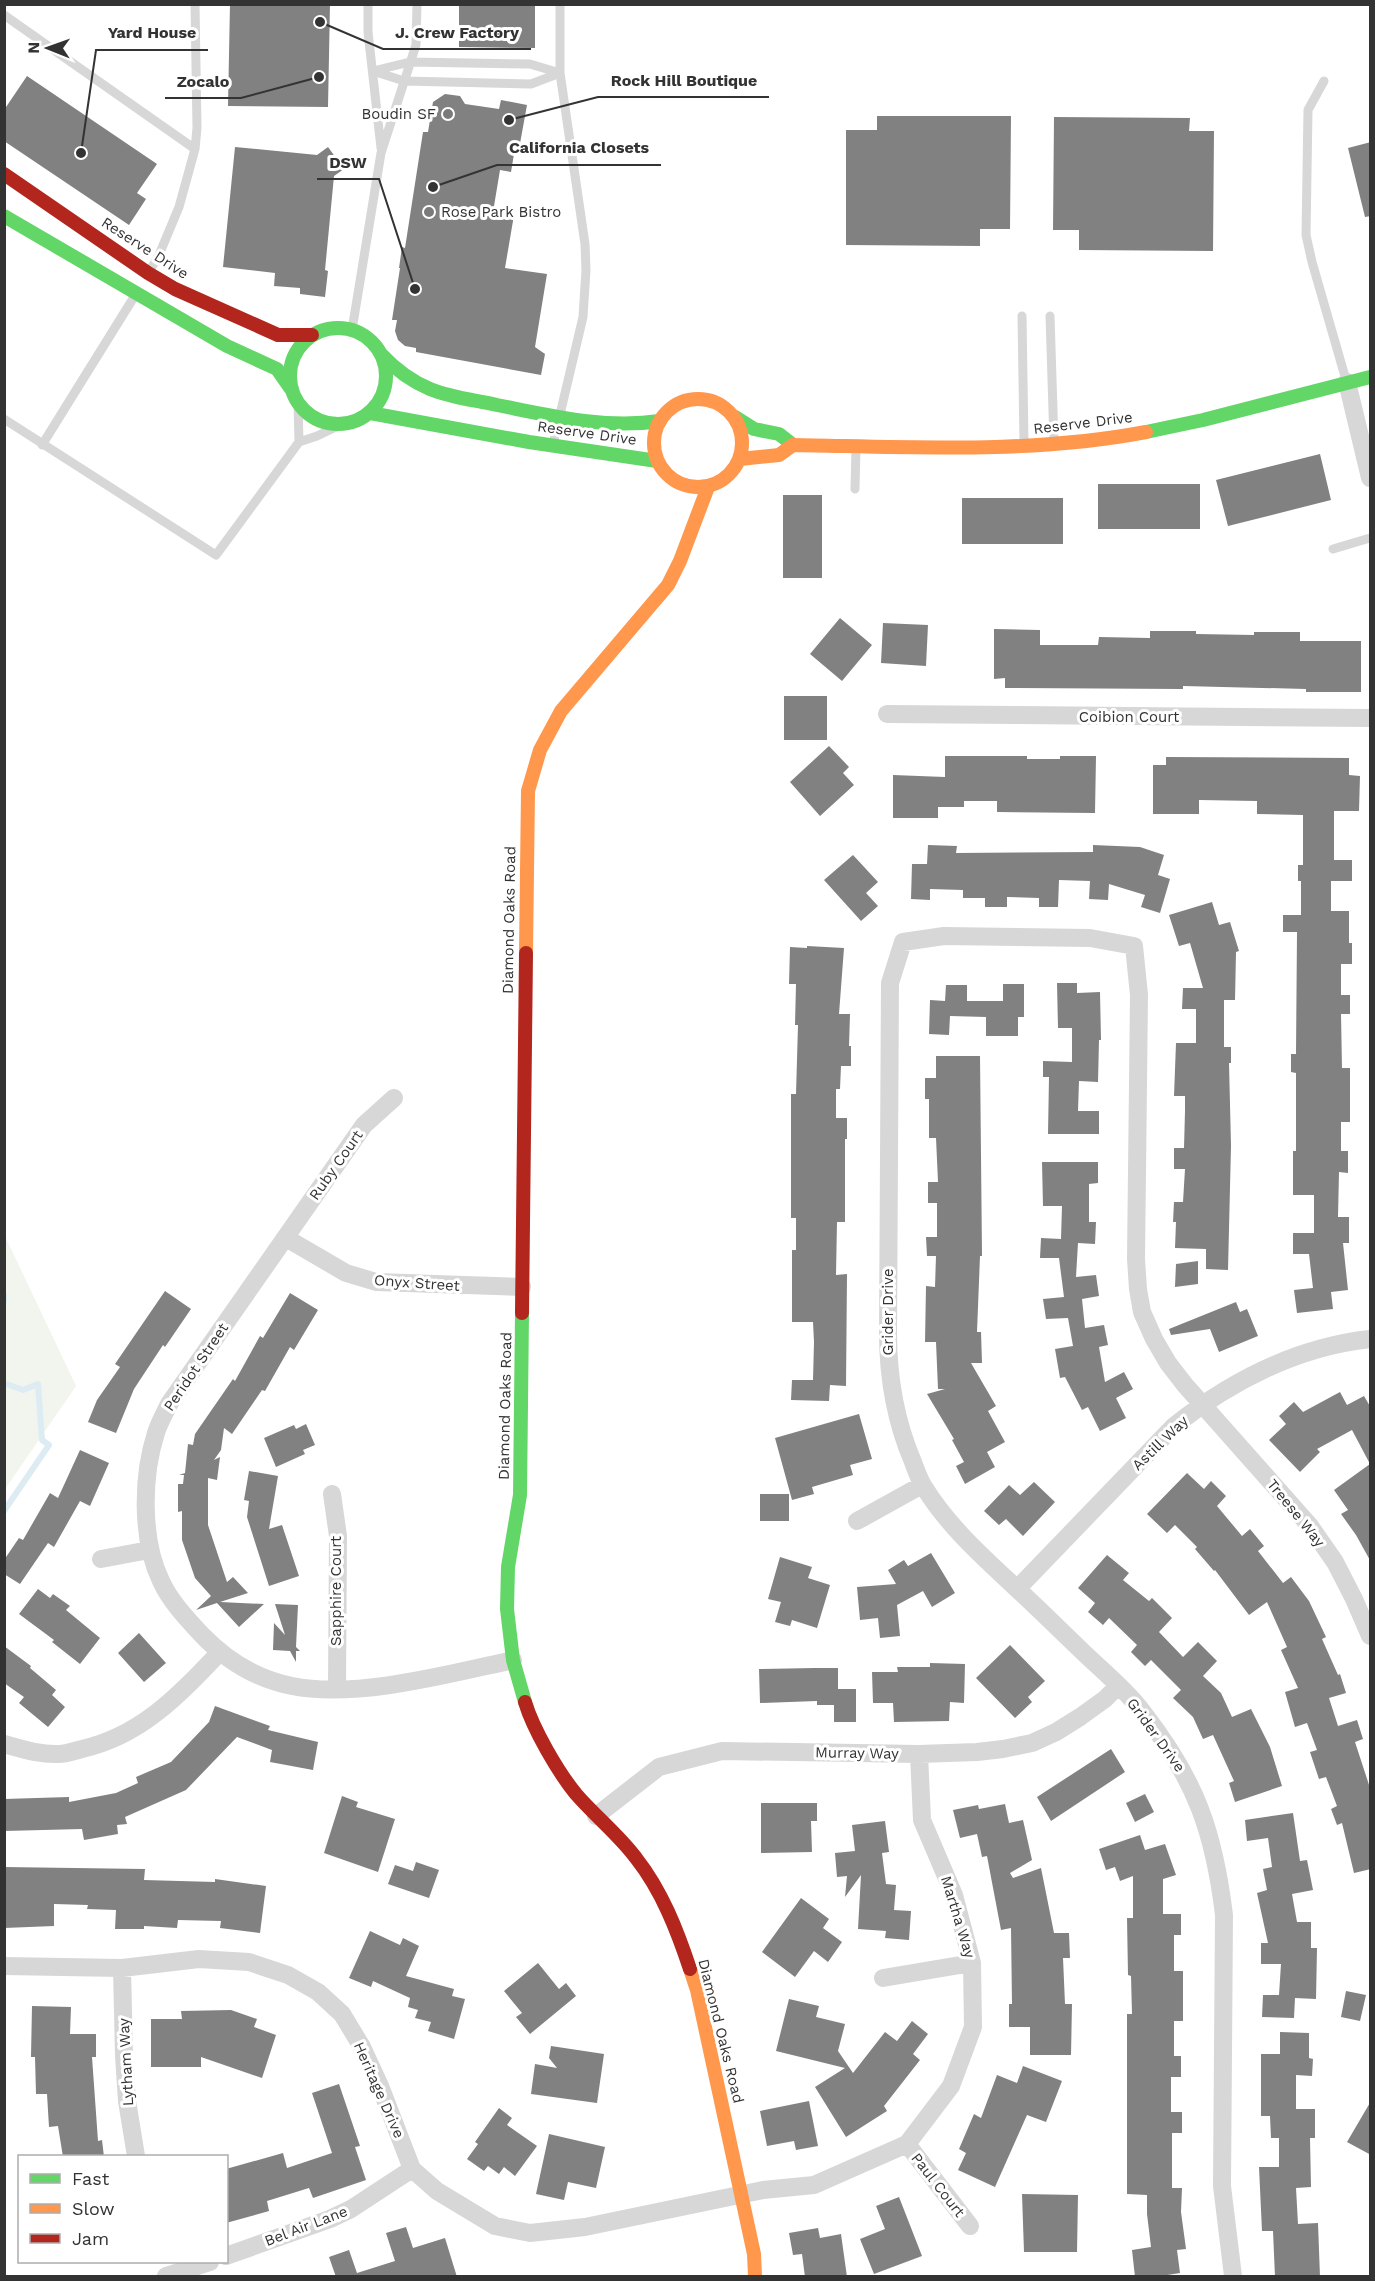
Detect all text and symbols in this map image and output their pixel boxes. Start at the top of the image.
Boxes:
callout: J. Crew Factory [383,15,531,49]
callout: Yard House [96,16,208,50]
north arrow [18,18,78,78]
text: Yard House [108,23,196,42]
text: J. Crew Factory [395,23,520,42]
text: N [24,42,43,54]
callout: Rock Hill Boutique [598,63,769,97]
callout: Zocalo [165,64,241,98]
text: Rock Hill Boutique [611,71,757,90]
text: Zocalo [177,72,230,91]
place label: Boudin SF [361,105,436,123]
marker: Boudin SF [441,107,455,121]
callout: California Closets [497,131,661,165]
text: California Closets [509,138,650,157]
callout: DSW [317,145,379,179]
text: DSW [329,153,367,172]
place label: Rose Park Bistro [441,203,561,221]
marker: Rose Park Bistro [422,205,436,219]
street label: Reserve Drive [98,213,192,283]
street label: Reserve Drive [1032,408,1134,438]
street label: Reserve Drive [536,417,638,449]
street label: Coibion Court [1079,708,1180,726]
street label: Diamond Oaks Road [499,846,519,994]
street label: Ruby Court [305,1126,367,1203]
street label: Grider Drive [879,1268,897,1356]
street label: Onyx Street [374,1271,461,1295]
street label: Peridot Street [160,1319,233,1415]
street label: Diamond Oaks Road [495,1332,515,1480]
street label: Astill Way [1128,1412,1192,1474]
street label: Treese Way [1263,1475,1329,1551]
street label: Sapphire Court [327,1535,345,1646]
street label: Grider Drive [1123,1694,1189,1776]
street label: Murray Way [815,1743,899,1763]
street label: Martha Way [937,1874,979,1961]
street label: Diamond Oaks Road [694,1957,748,2105]
street label: Lytham Way [115,2017,137,2106]
street label: Heritage Drive [350,2039,408,2141]
street label: Paul Court [907,2149,969,2221]
legend [18,2155,228,2263]
text: Fast [72,2168,110,2189]
text: Slow [72,2198,115,2219]
street label: Bel Air Lane [262,2202,350,2250]
text: Jam [72,2228,109,2249]

